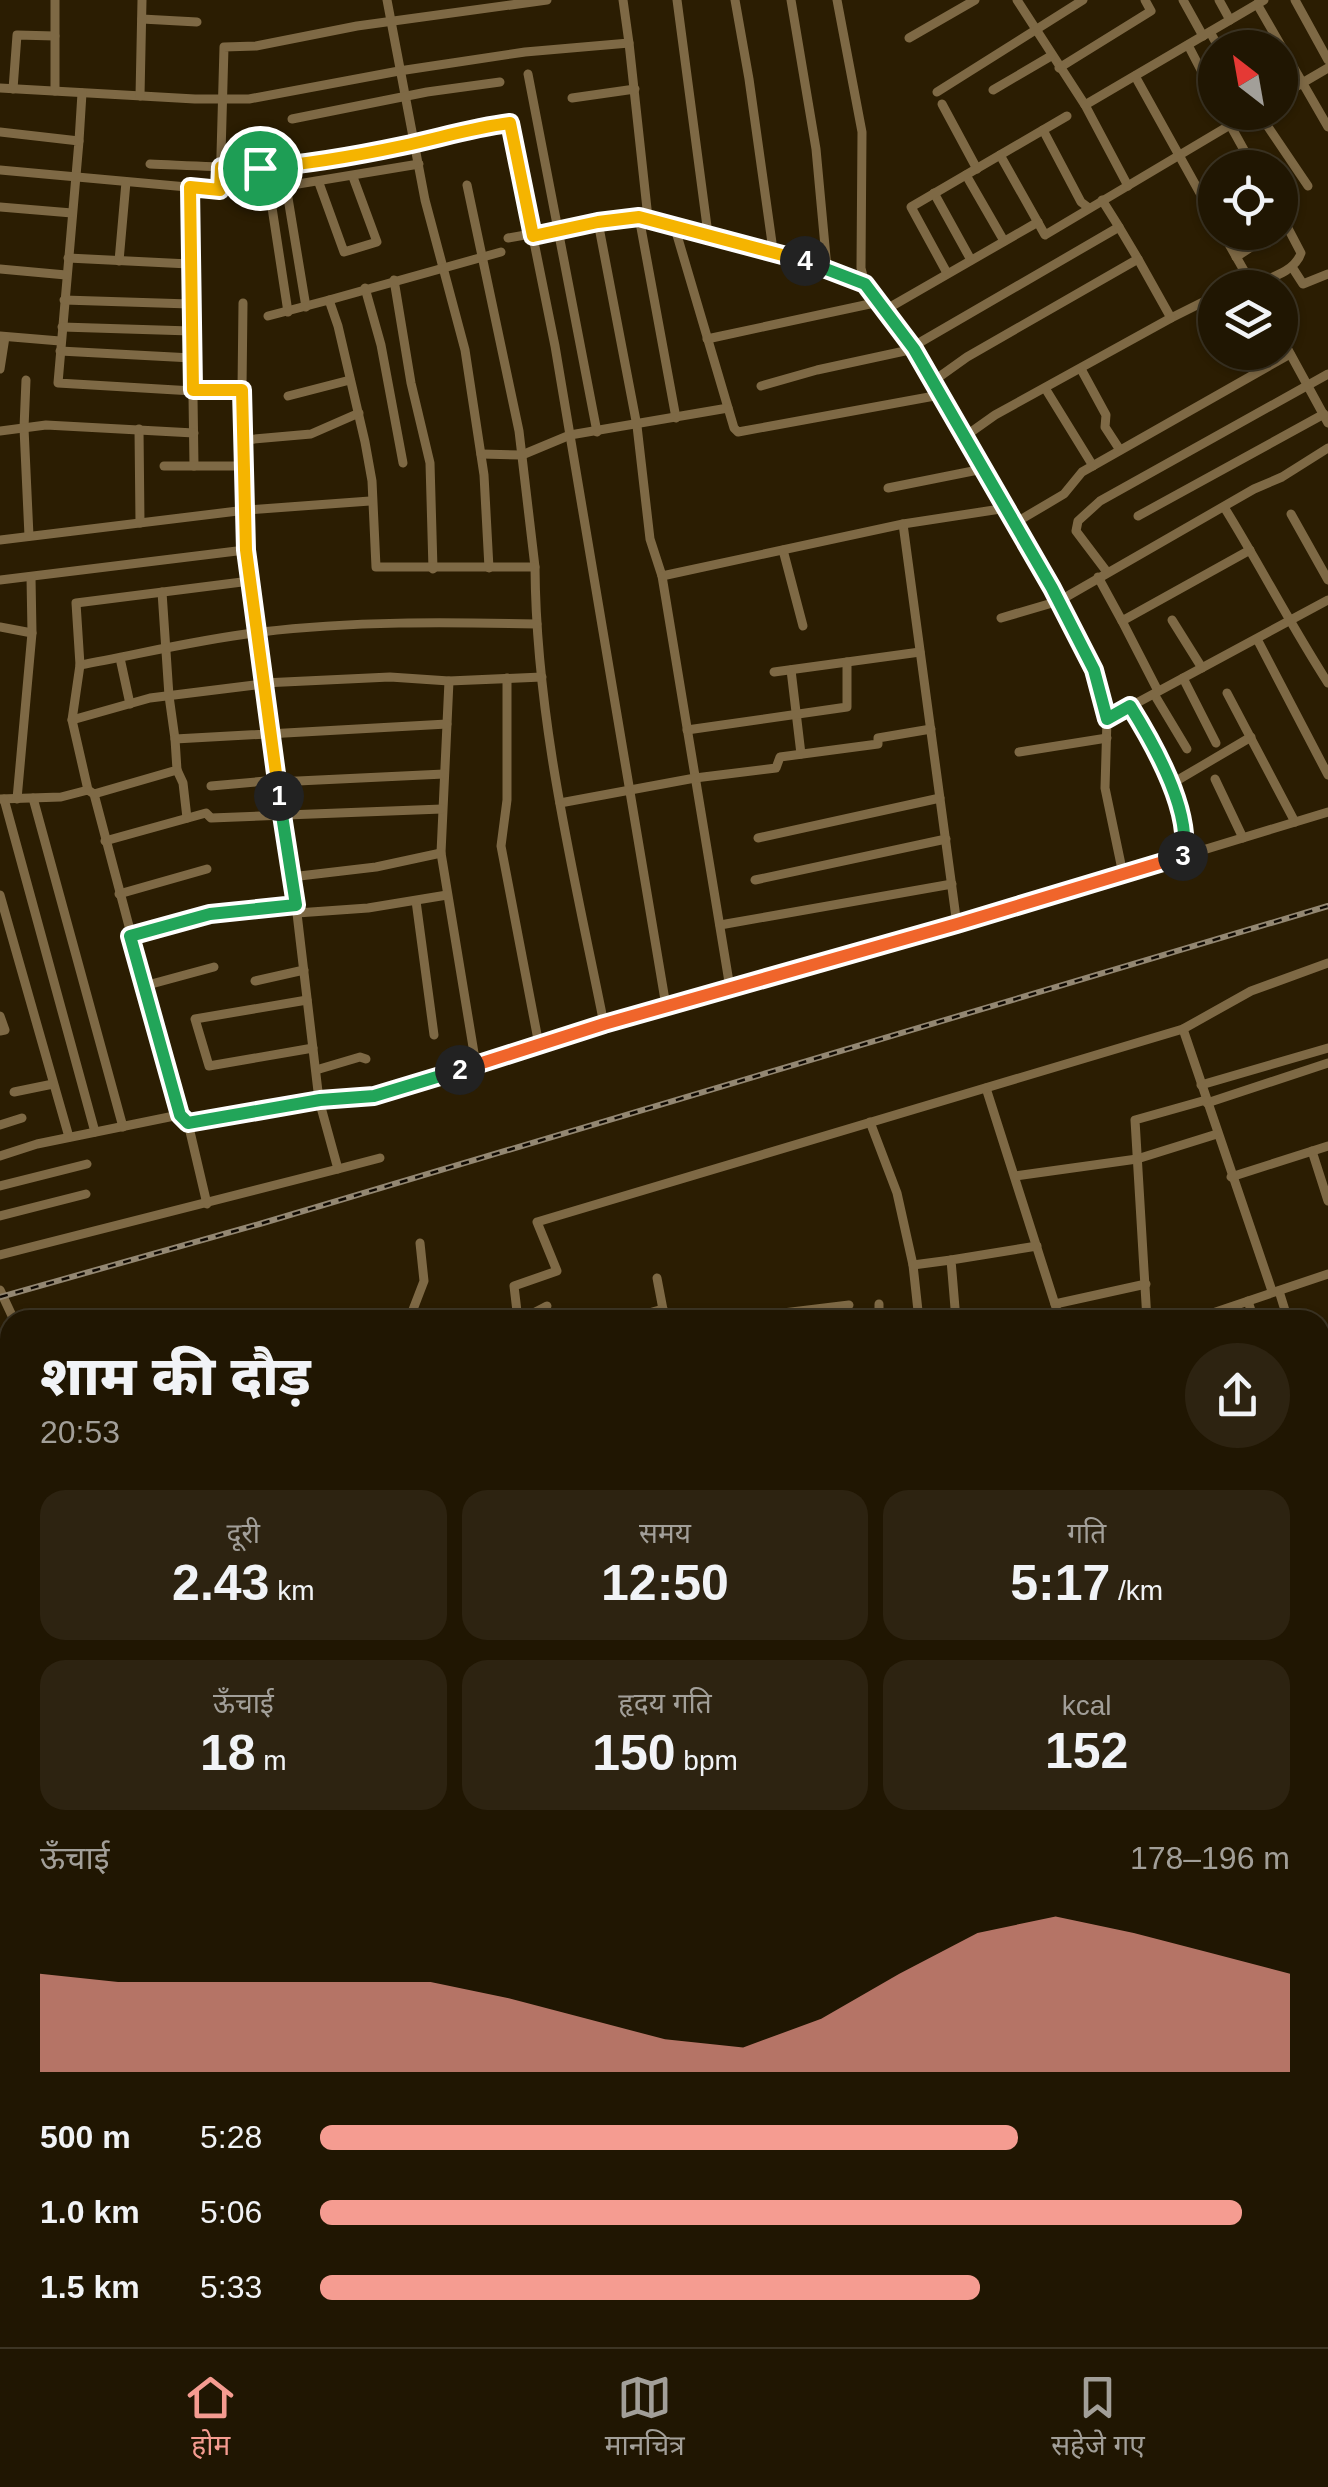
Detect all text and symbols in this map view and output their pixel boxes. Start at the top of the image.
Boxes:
north arrow [1198,30,1298,130]
map controls [1198,30,1298,370]
pin [218,126,303,211]
icon: arrive [233,141,288,196]
button: locate [1198,150,1298,250]
pin: 4 [780,236,830,286]
text: 4 [797,245,813,276]
button: layers [1198,270,1298,370]
pin: 1 [254,771,304,821]
text: 1 [271,780,287,811]
pin: 3 [1158,831,1208,881]
text: 3 [1175,840,1191,871]
pin: 2 [435,1045,485,1095]
text: 2 [452,1054,468,1085]
button: share [1185,1343,1290,1448]
text: शाम की दौड़ [40,1345,311,1407]
text: 20:53 [40,1414,120,1450]
text: दूरी [227,1518,260,1549]
text: समय [639,1518,691,1549]
text: गति [1067,1518,1106,1549]
text: 2.43 [172,1555,269,1611]
text: 12:50 [601,1555,729,1611]
text: 5:17 [1010,1555,1110,1611]
text: km [269,1575,315,1606]
text: /km [1110,1575,1163,1606]
text: ऊँचाई [213,1688,274,1719]
text: हृदय गति [618,1688,712,1719]
text: kcal [1062,1690,1112,1721]
text: 152 [1045,1723,1128,1779]
text: 18 [200,1725,256,1781]
text: 150 [592,1725,676,1781]
text: m [256,1745,287,1776]
text: bpm [676,1745,738,1776]
text: ऊँचाई [40,1840,109,1876]
text: 178–196 m [1130,1840,1290,1876]
text: 500 m [40,2119,131,2155]
text: 5:28 [200,2119,262,2155]
text: 1.0 km [40,2194,140,2230]
text: 5:06 [200,2194,262,2230]
text: 1.5 km [40,2269,140,2305]
text: 5:33 [200,2269,262,2305]
tab: होम [183,2370,238,2466]
tab: मानचित्र [605,2370,685,2466]
tab: सहेजे गए [1051,2370,1145,2466]

